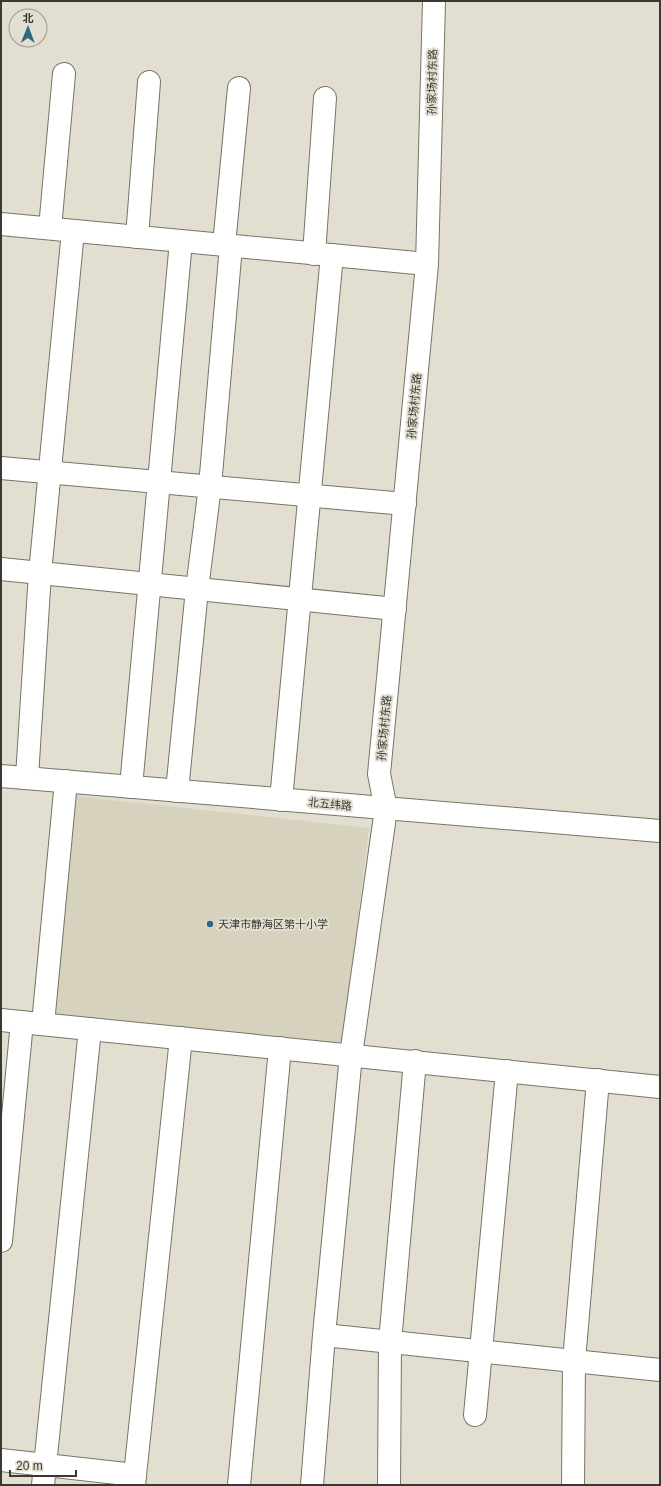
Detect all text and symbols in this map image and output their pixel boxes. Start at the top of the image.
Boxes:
north arrow [8,8,48,48]
text: 北 [23,12,34,24]
street label: 孙家场村东路 [425,49,439,115]
street label: 孙家场村东路 [405,373,423,439]
street label: 孙家场村东路 [375,695,393,761]
street label: 北五纬路 [308,796,352,812]
place label: 天津市静海区第十小学 [218,918,328,930]
marker: 天津市静海区第十小学 [205,919,215,929]
scale bar [10,1452,76,1478]
text: 20 m [16,1459,43,1473]

